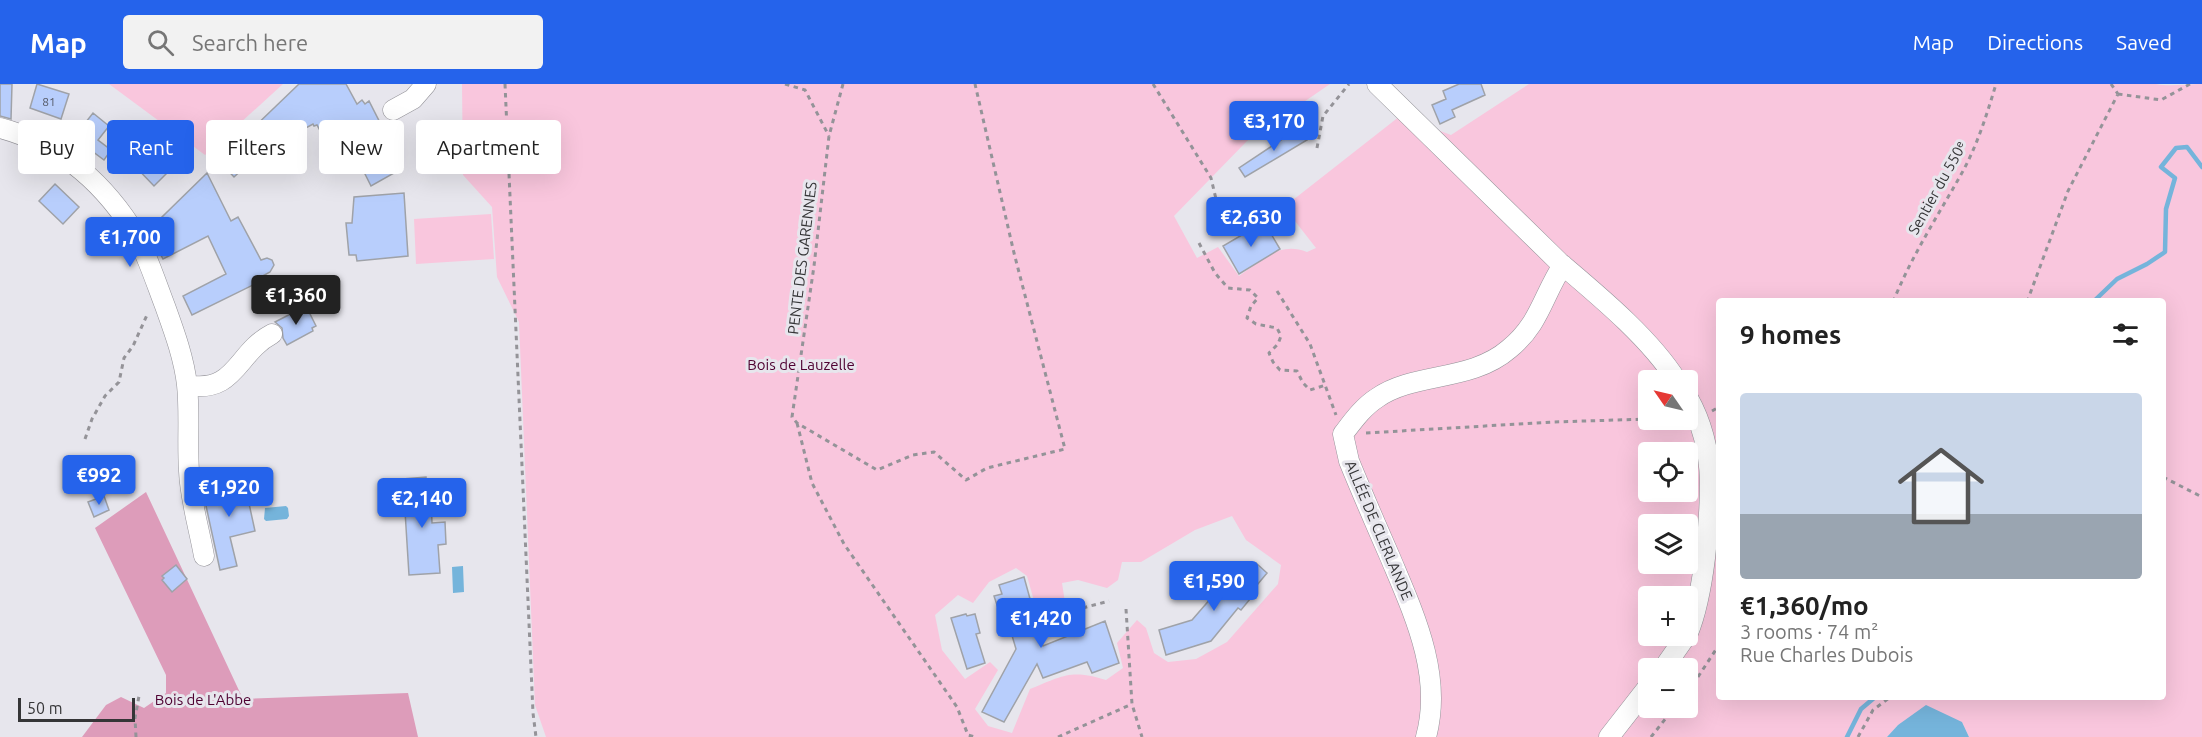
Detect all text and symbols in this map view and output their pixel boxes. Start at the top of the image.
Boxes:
search box [123,15,543,69]
icon: search [144,26,177,59]
text: Map [30,27,87,58]
text: Search here [192,30,308,55]
text: Map [1913,30,1954,54]
text: Directions [1987,30,2083,54]
text: Saved [2116,30,2172,54]
house number: 81 [42,95,56,108]
pin: €3,170 [1225,101,1323,152]
text: €3,170 [1243,109,1305,132]
chip: Buy [18,120,95,174]
chip: Rent [107,120,194,174]
chip: Filters [206,120,307,174]
chip: New [319,120,404,174]
chip: Apartment [416,120,561,174]
street label: Sentier du 550ᵉ [1905,138,1970,237]
street label: PENTE DES GARENNES [784,181,820,335]
pin: €2,630 [1202,197,1300,248]
text: €2,630 [1220,205,1282,228]
pin: €1,700 [81,217,179,268]
text: €1,700 [99,225,161,248]
pin: €1,360 [247,275,345,326]
text: €1,360 [265,283,327,306]
icon: filters [2109,318,2142,351]
text: 9 homes [1740,320,1841,349]
park label: Bois de Lauzelle [747,356,855,373]
north arrow [1638,370,1698,430]
map controls [1638,370,1698,718]
icon: home [1887,432,1995,540]
button: locate [1638,442,1698,502]
pin: €992 [63,455,135,506]
street label: ALLÉE DE CLERLANDE [1342,458,1416,602]
text: €992 [76,463,122,486]
pin: €1,920 [180,467,278,518]
text: €1,920 [198,475,260,498]
pin: €2,140 [373,478,471,529]
text: €2,140 [391,486,453,509]
button: layers [1638,514,1698,574]
pin: €1,590 [1165,561,1263,612]
text: €1,590 [1183,569,1245,592]
button: + [1638,586,1698,646]
text: €1,360/mo [1740,591,1869,620]
pin: €1,420 [992,598,1090,649]
text: €1,420 [1010,606,1072,629]
text: 3 rooms · 74 m² [1740,620,1878,643]
text: Rue Charles Dubois [1740,643,1913,666]
button: − [1638,658,1698,718]
park label: Bois de L'Abbe [155,691,251,708]
scale bar [18,695,135,722]
text: 50 m [27,699,63,717]

